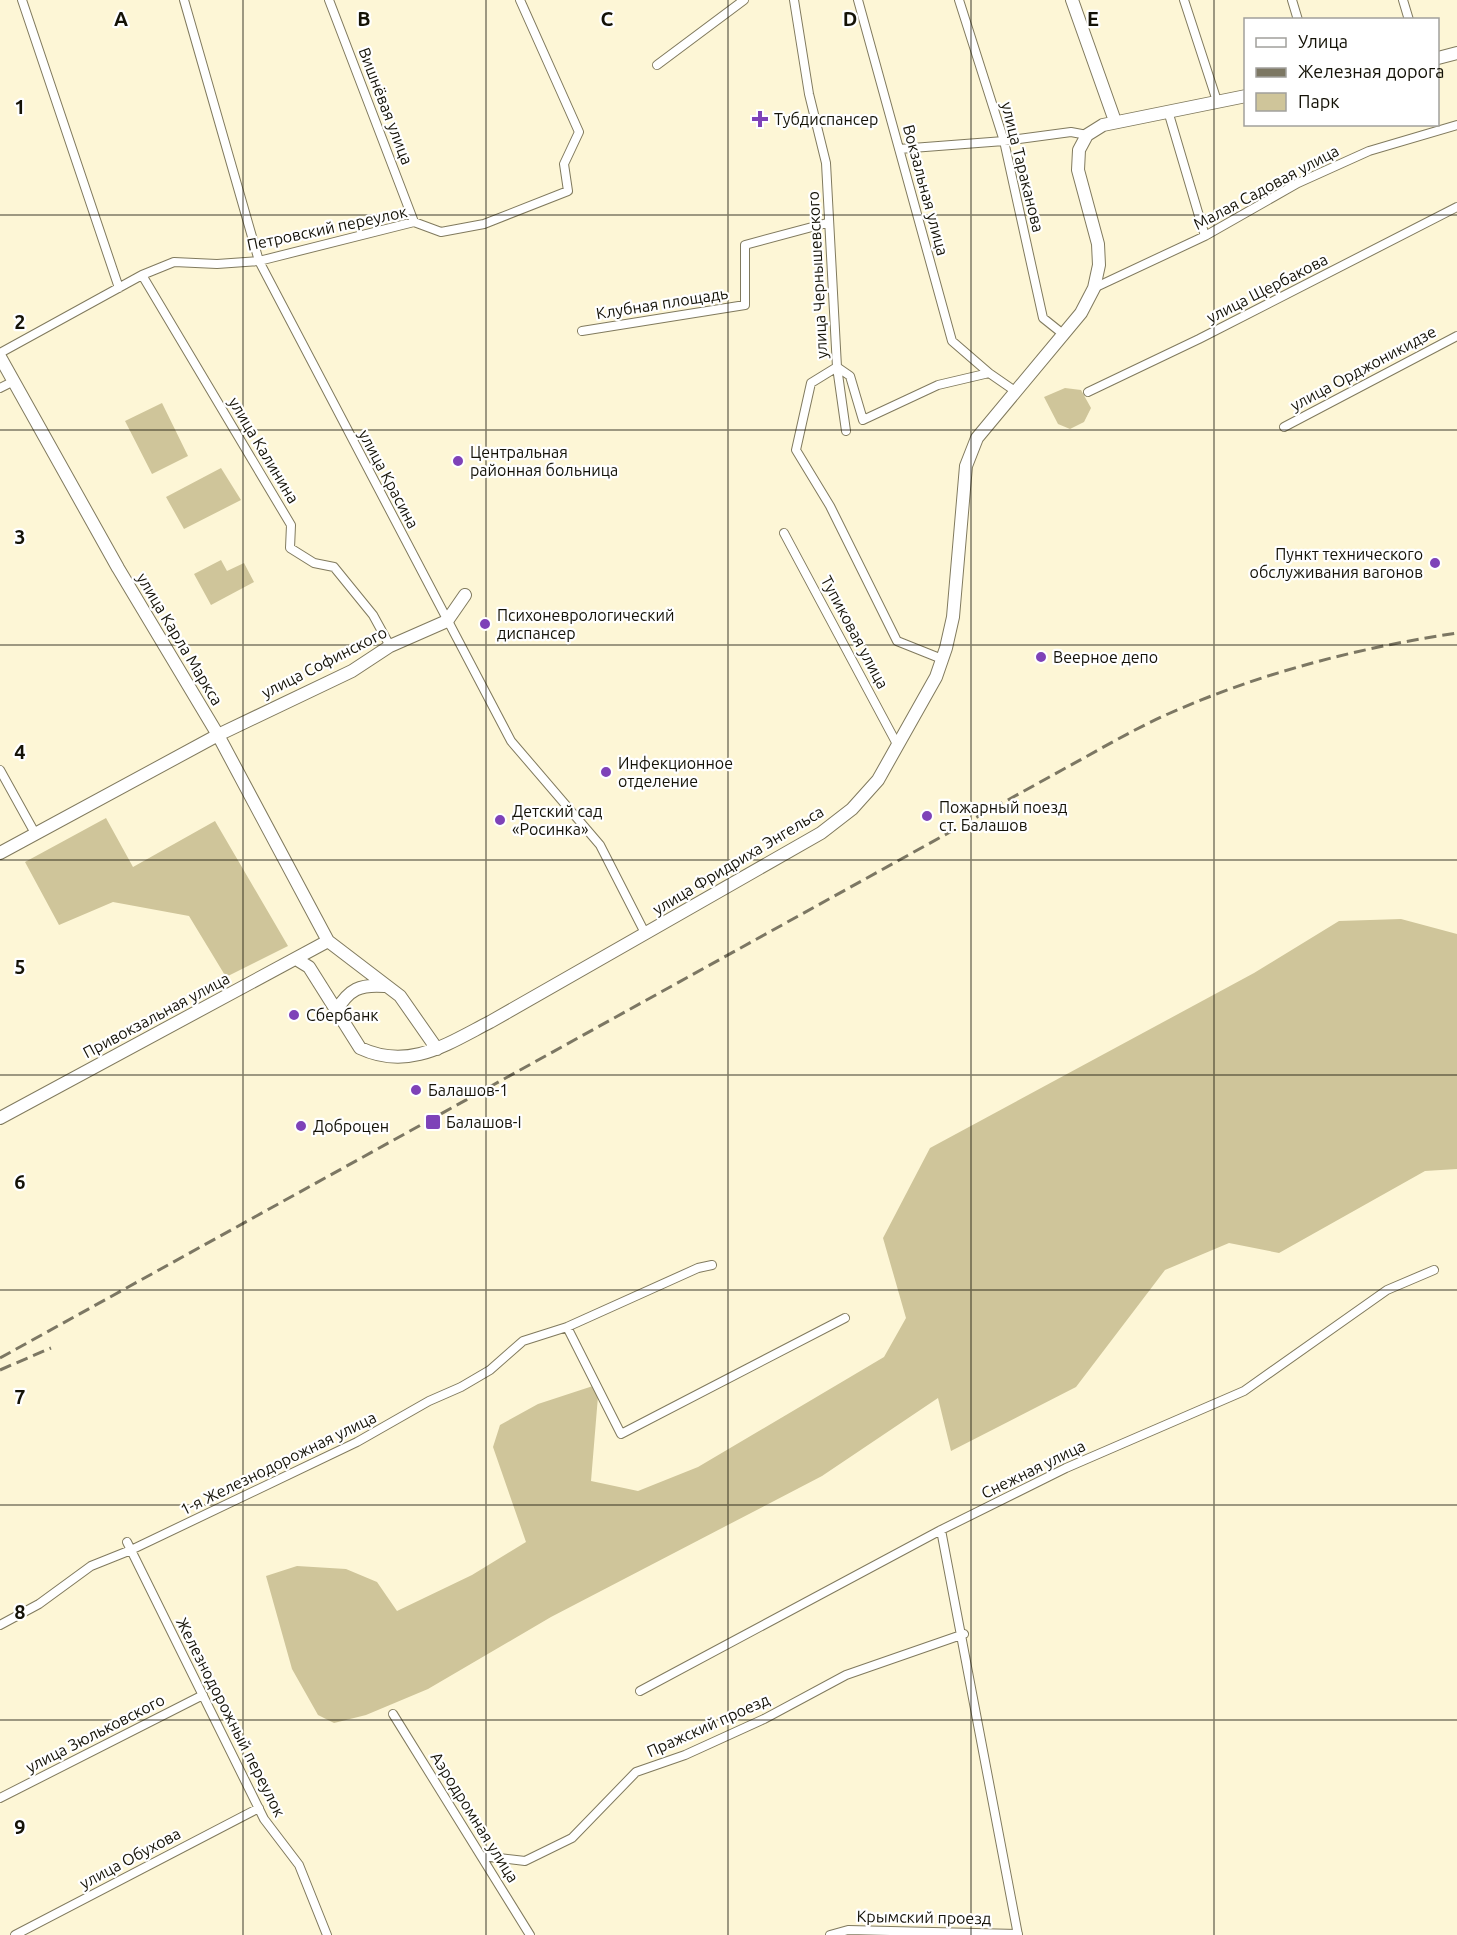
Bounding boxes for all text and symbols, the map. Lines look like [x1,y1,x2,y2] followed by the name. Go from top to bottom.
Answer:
[114,7,128,30] text: A
[357,7,371,30] text: B
[601,7,614,30] text: C
[843,7,857,30] text: D
[1087,7,1099,30] text: E
[1244,18,1439,126] legend
[1298,31,1348,51] text: Улица
[355,45,417,167] street label: Вишнёвая улица
[1298,61,1445,81] text: Железная дорога
[1298,91,1339,111] text: Парк
[14,95,26,118] text: 1
[998,100,1048,234] street label: улица Тараканова
[751,110,769,128] marker: Тубдиспансер
[774,110,878,128] place label: Тубдиспансер
[900,122,952,258] street label: Вокзальная улица
[1190,141,1342,233] street label: Малая Садовая улица
[804,191,830,359] street label: улица Чернышевского
[245,202,409,254] street label: Петровский переулок
[1204,250,1330,326] street label: улица Щербакова
[595,284,729,322] street label: Клубная площадь
[14,310,26,333] text: 2
[1287,322,1439,414] street label: улица Орджоникидзе
[225,394,303,506] street label: улица Калинина
[355,427,423,531] street label: улица Красина
[470,443,618,479] place label: Центральная районная больница
[451,454,465,468] marker: Центральная районная больница
[14,525,26,548] text: 3
[1250,545,1423,581] place label: Пункт технического обслуживания вагонов
[1428,556,1442,570] marker: Пункт технического обслуживания вагонов
[133,570,227,708] street label: улица Карла Маркса
[818,572,892,692] street label: Тупиковая улица
[497,606,674,642] place label: Психоневрологический диспансер
[478,617,492,631] marker: Психоневрологический диспансер
[258,623,390,701] street label: улица Софинского
[1053,648,1158,666] place label: Веерное депо
[1034,650,1048,664] marker: Веерное депо
[14,740,26,763] text: 4
[618,754,733,790] place label: Инфекционное отделение
[599,765,613,779] marker: Инфекционное отделение
[939,798,1067,834] place label: Пожарный поезд ст. Балашов
[512,802,602,838] place label: Детский сад «Росинка»
[649,802,827,918] street label: улица Фридриха Энгельса
[920,809,934,823] marker: Пожарный поезд ст. Балашов
[493,813,507,827] marker: Детский сад «Росинка»
[14,955,26,978] text: 5
[80,969,232,1061] street label: Привокзальная улица
[306,1006,379,1024] place label: Сбербанк
[287,1008,301,1022] marker: Сбербанк
[428,1081,508,1099] place label: Балашов-1
[409,1083,423,1097] marker: Балашов-1
[424,1113,442,1131] marker: Балашов-I
[446,1113,522,1131] place label: Балашов-I
[313,1117,389,1135] place label: Доброцен
[294,1119,308,1133] marker: Доброцен
[14,1170,26,1193] text: 6
[14,1385,26,1408] text: 7
[177,1408,379,1518] street label: 1-я Железнодорожная улица
[978,1436,1088,1502] street label: Снежная улица
[14,1600,26,1623] text: 8
[173,1614,289,1820] street label: Железнодорожный переулок
[23,1690,167,1776] street label: улица Зюльковского
[644,1690,772,1760] street label: Пражский проезд
[427,1748,523,1886] street label: Аэродромная улица
[14,1815,26,1838] text: 9
[77,1824,183,1892] street label: улица Обухова
[856,1907,992,1927] street label: Крымский проезд

